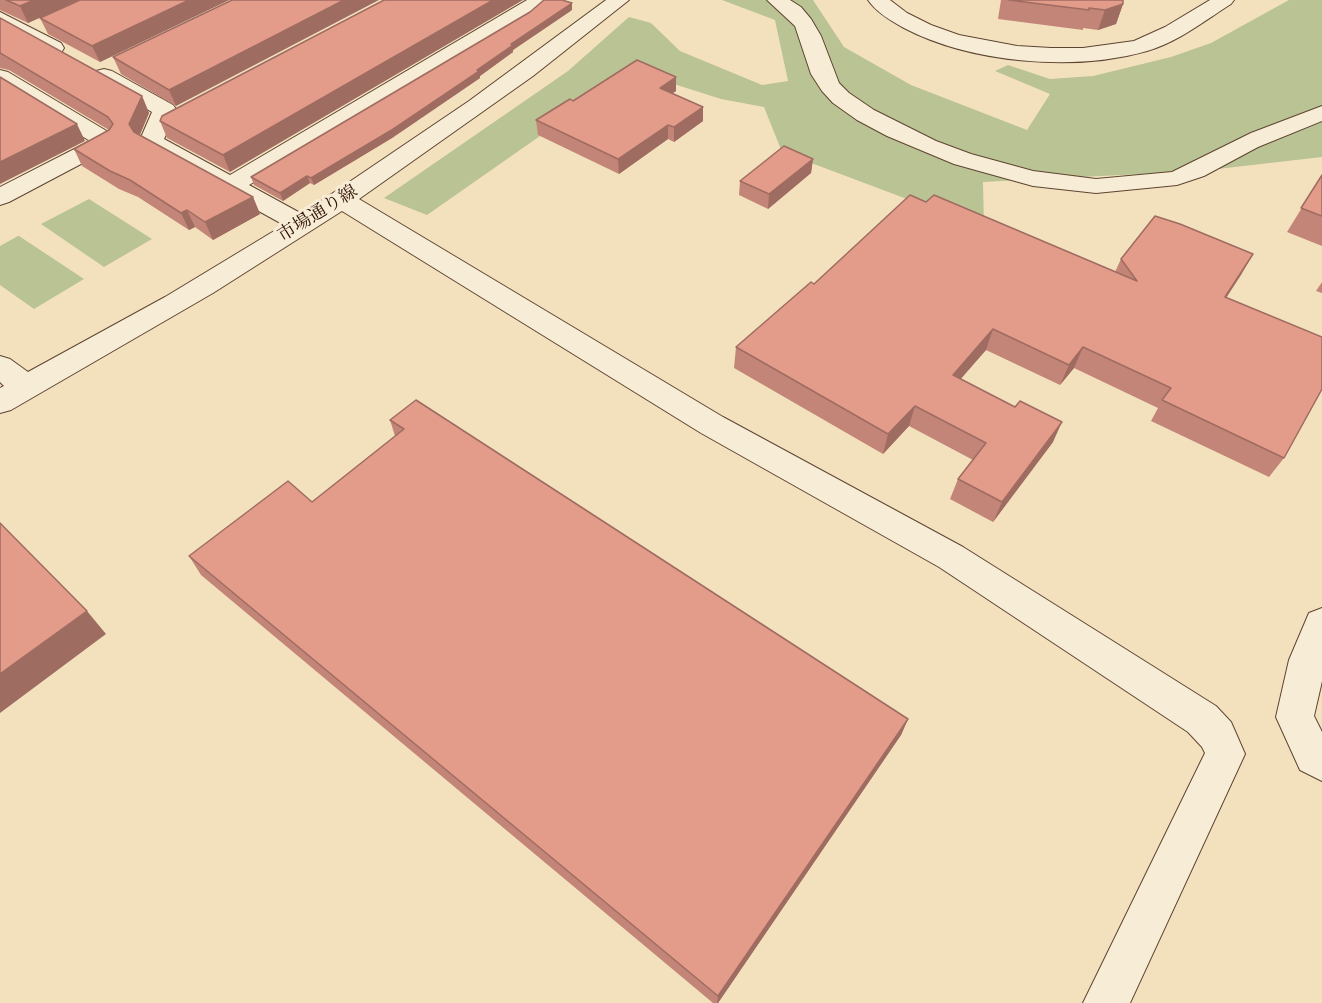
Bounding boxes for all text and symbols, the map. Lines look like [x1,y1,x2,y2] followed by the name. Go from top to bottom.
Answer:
[274,181,362,247] street label: 市場通り線

